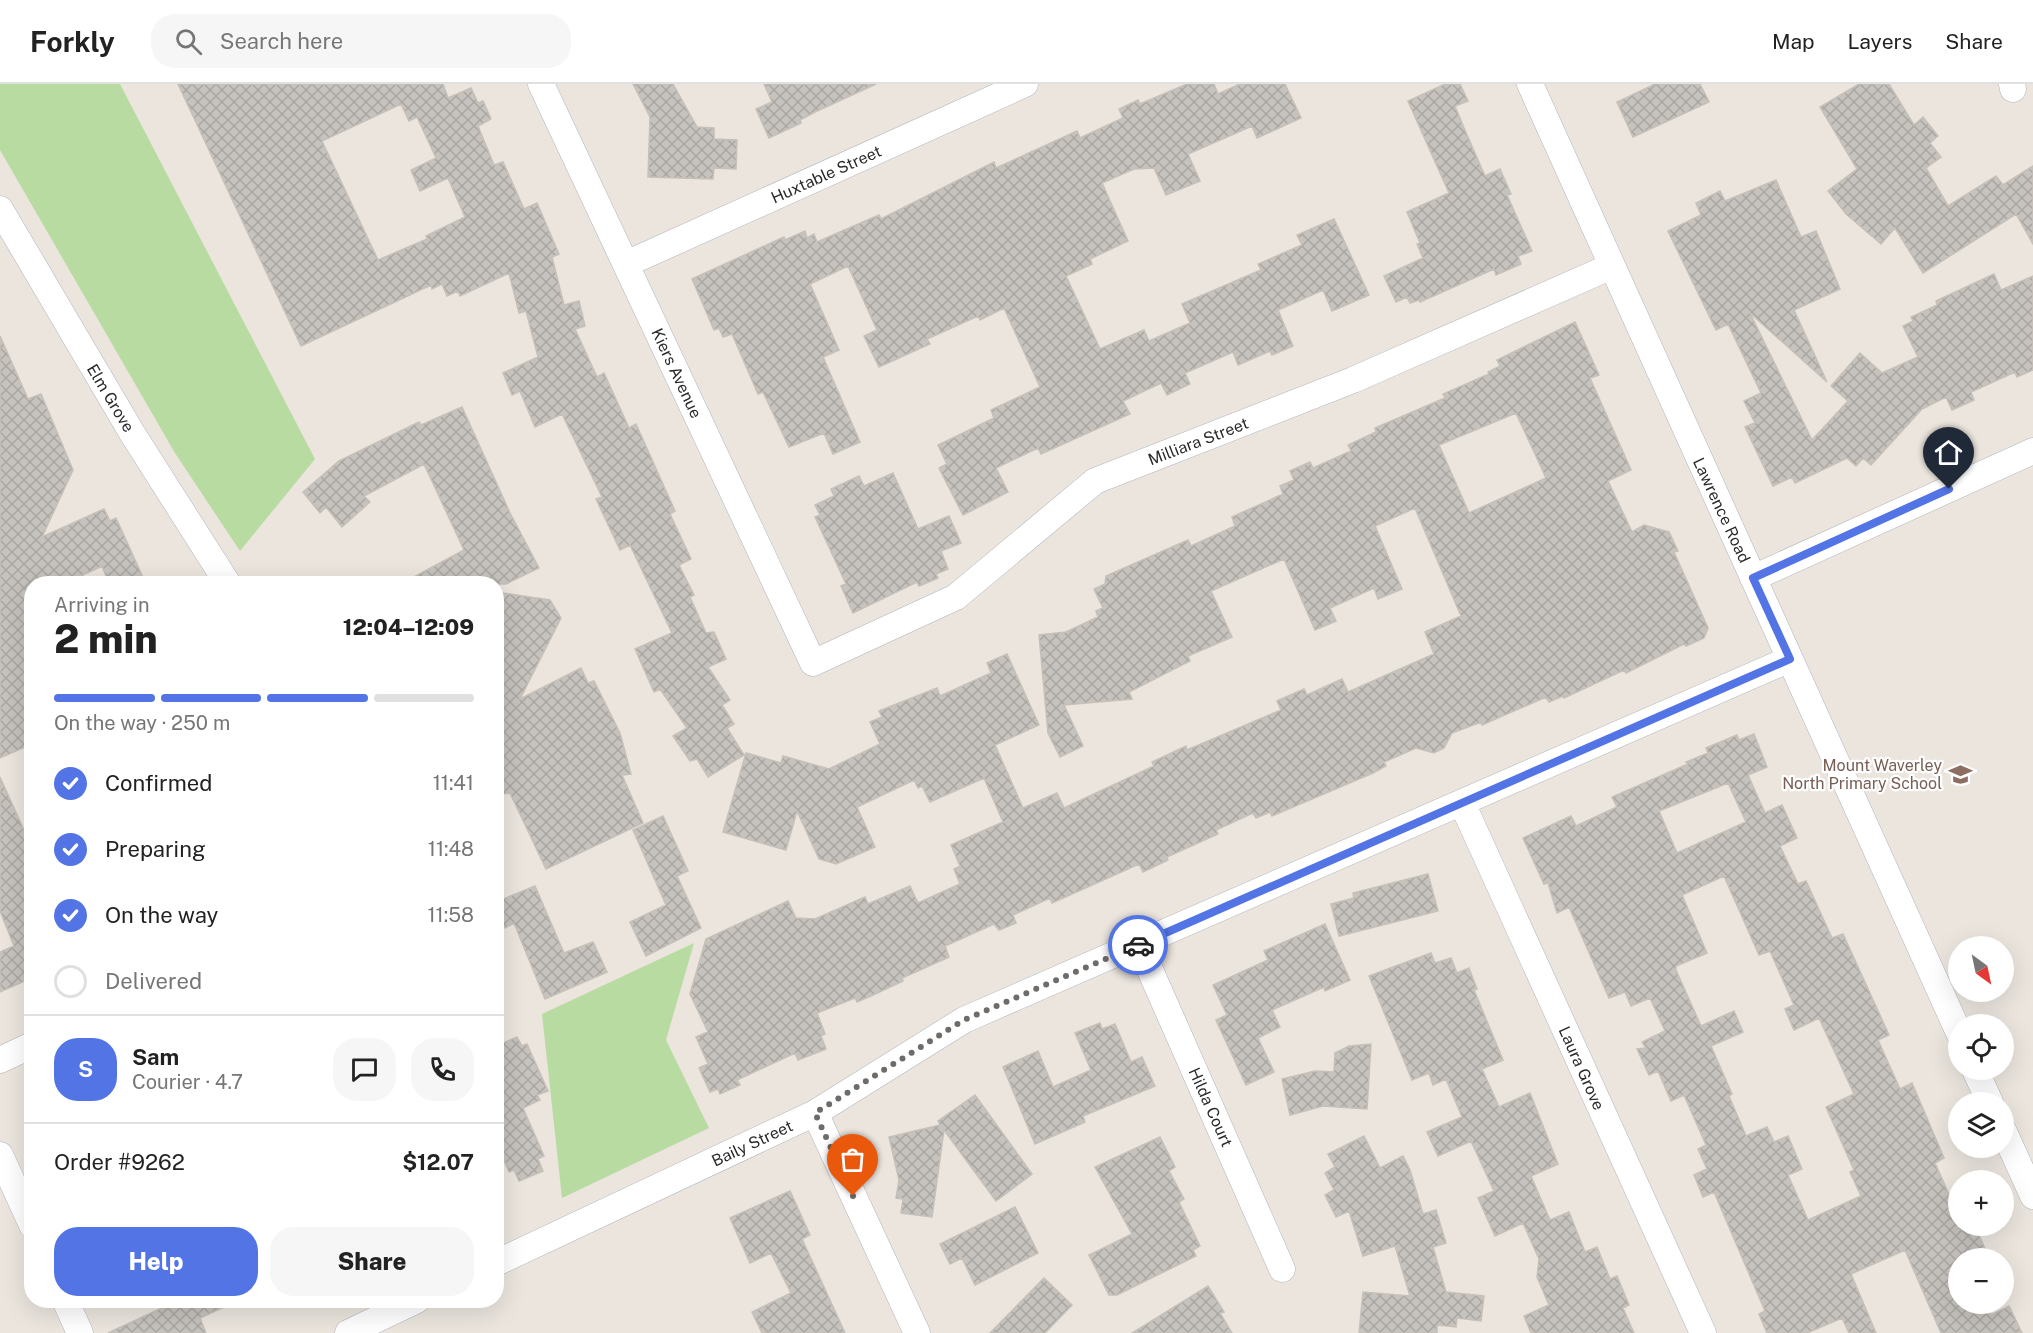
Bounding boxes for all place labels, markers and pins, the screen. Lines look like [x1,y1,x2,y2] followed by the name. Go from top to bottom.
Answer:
[1923,427,1974,489] pin
[1782,756,1942,793] place label: Mount Waverley North Primary School
[1947,761,1973,787] school or university icon: Mount Waverley North Primary School
[827,1134,878,1196] pin

